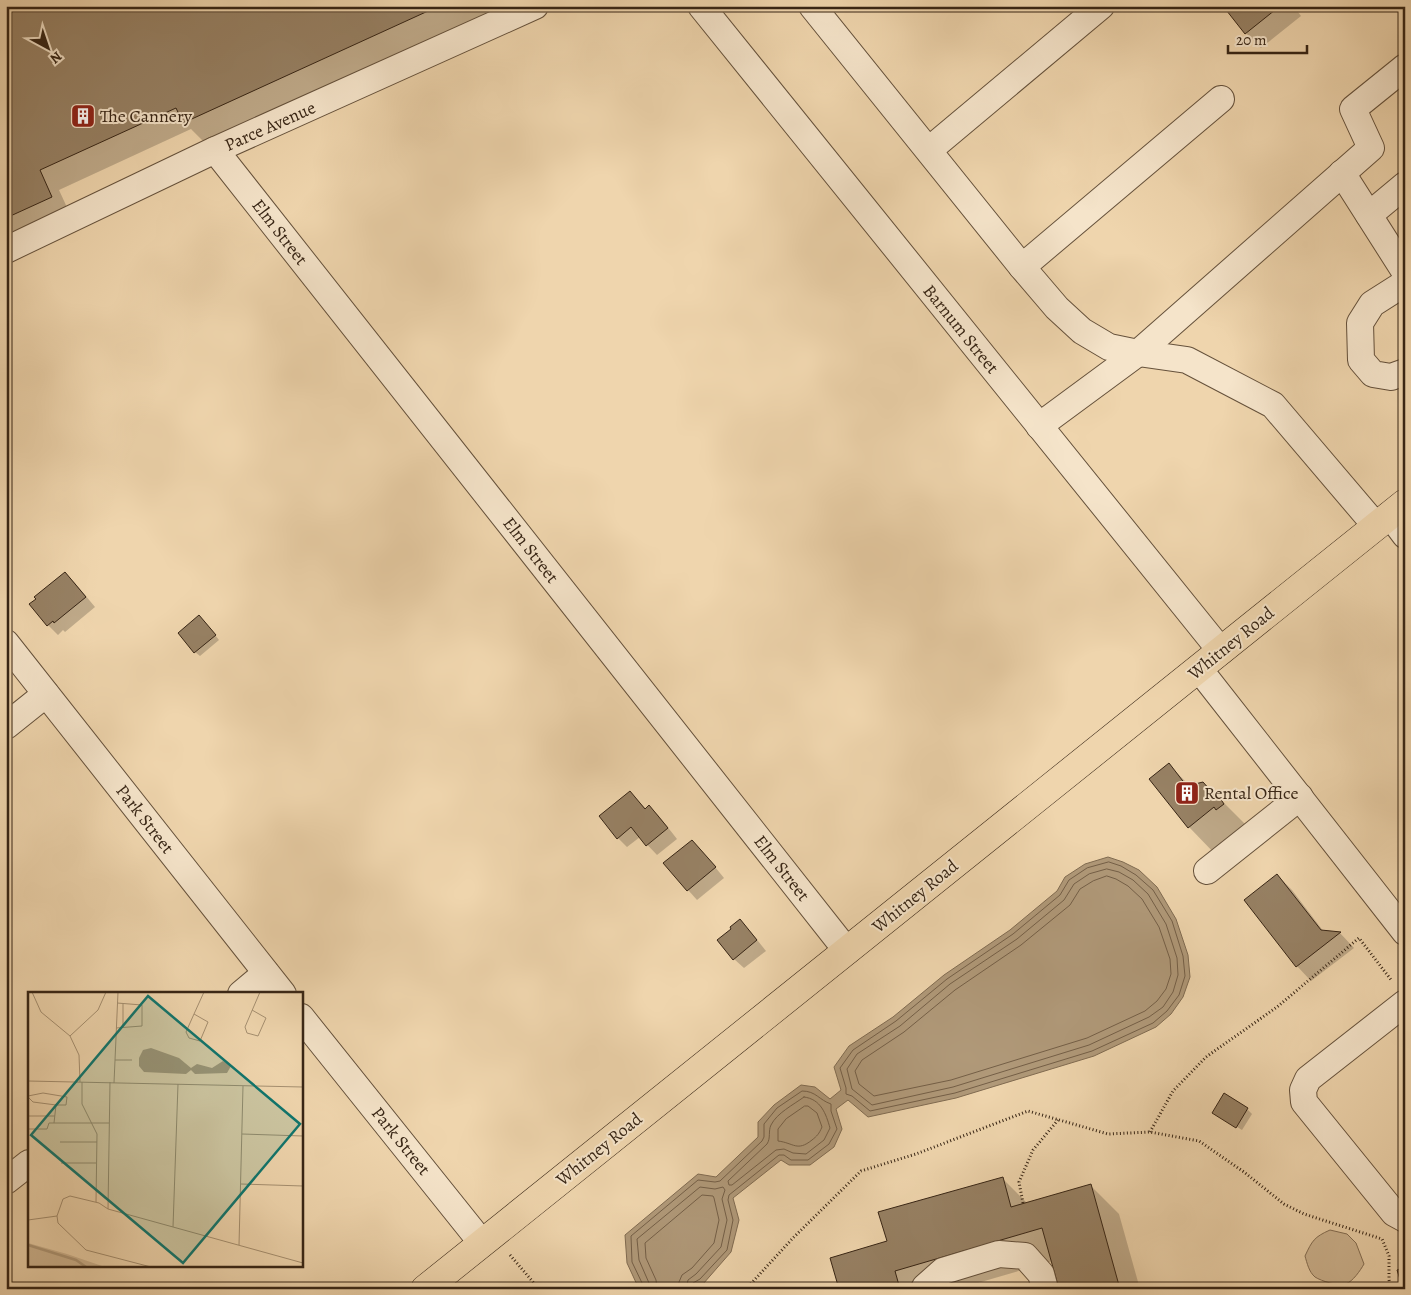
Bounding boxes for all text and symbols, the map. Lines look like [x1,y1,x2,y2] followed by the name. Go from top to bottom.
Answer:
[22,22,72,72] north arrow
[1228,22,1307,54] scale bar
[1236,30,1267,50] text: 20 m
[46,47,66,68] text: N
[221,95,319,157] street label: Parce Avenue
[70,103,96,129] building icon: The Cannery
[100,104,193,128] place label: The Cannery
[247,194,313,270] street label: Elm Street
[918,279,1004,379] street label: Barnum Street
[498,512,564,588] street label: Elm Street
[1182,601,1279,686] street label: Whitney Road
[110,779,180,859] street label: Park Street
[1174,780,1200,806] building icon: Rental Office
[1204,781,1299,805] place label: Rental Office
[749,830,815,906] street label: Elm Street
[866,854,963,939] street label: Whitney Road
[28,992,302,1268] inset map
[366,1102,436,1180] street label: Park Street
[550,1107,647,1192] street label: Whitney Road

